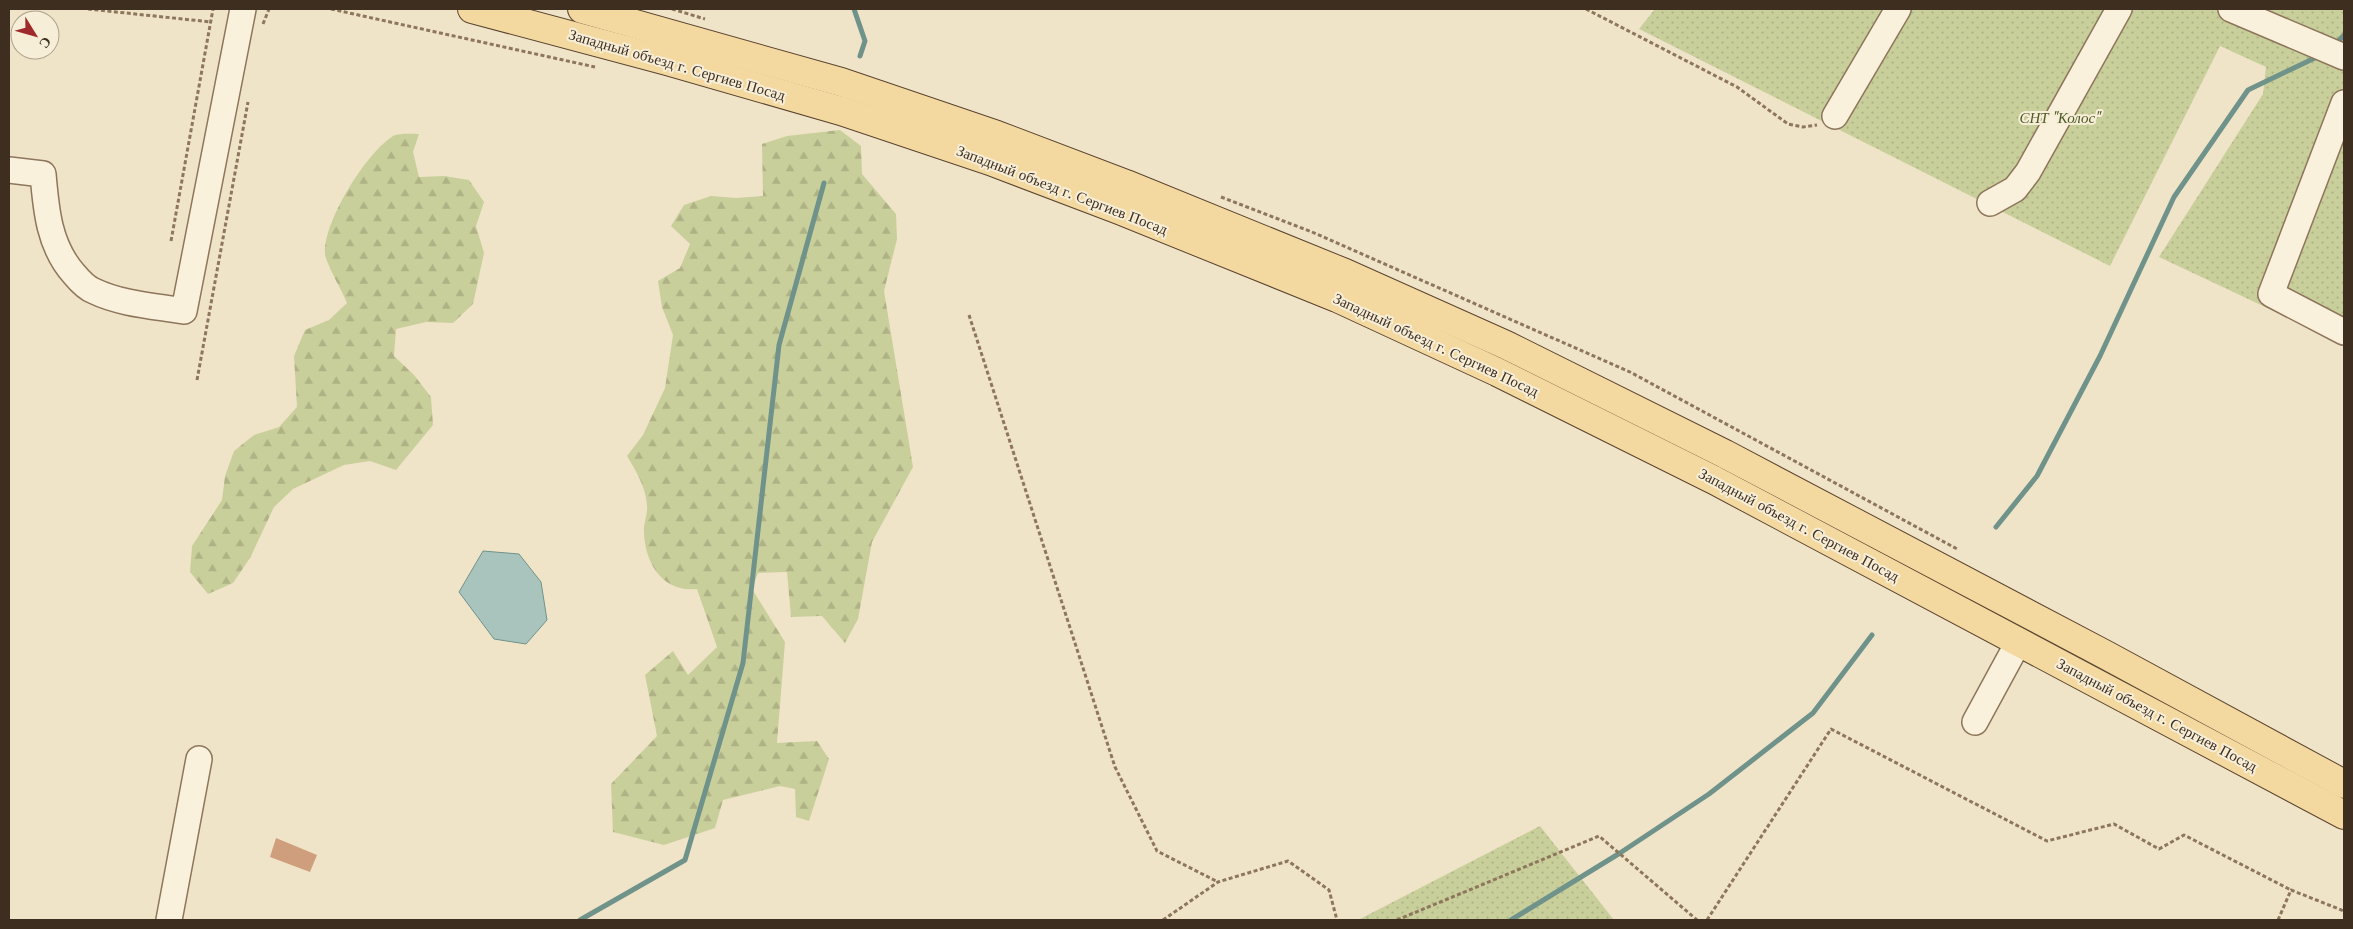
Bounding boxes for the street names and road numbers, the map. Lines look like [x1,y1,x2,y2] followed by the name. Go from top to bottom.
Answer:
[567,24,788,105] street label: Западный объезд г. Сергиев Посад
[954,140,1171,239] street label: Западный объезд г. Сергиев Посад
[1330,288,1542,401] street label: Западный объезд г. Сергиев Посад
[1696,463,1903,586] street label: Западный объезд г. Сергиев Посад
[2054,653,2261,776] street label: Западный объезд г. Сергиев Посад

